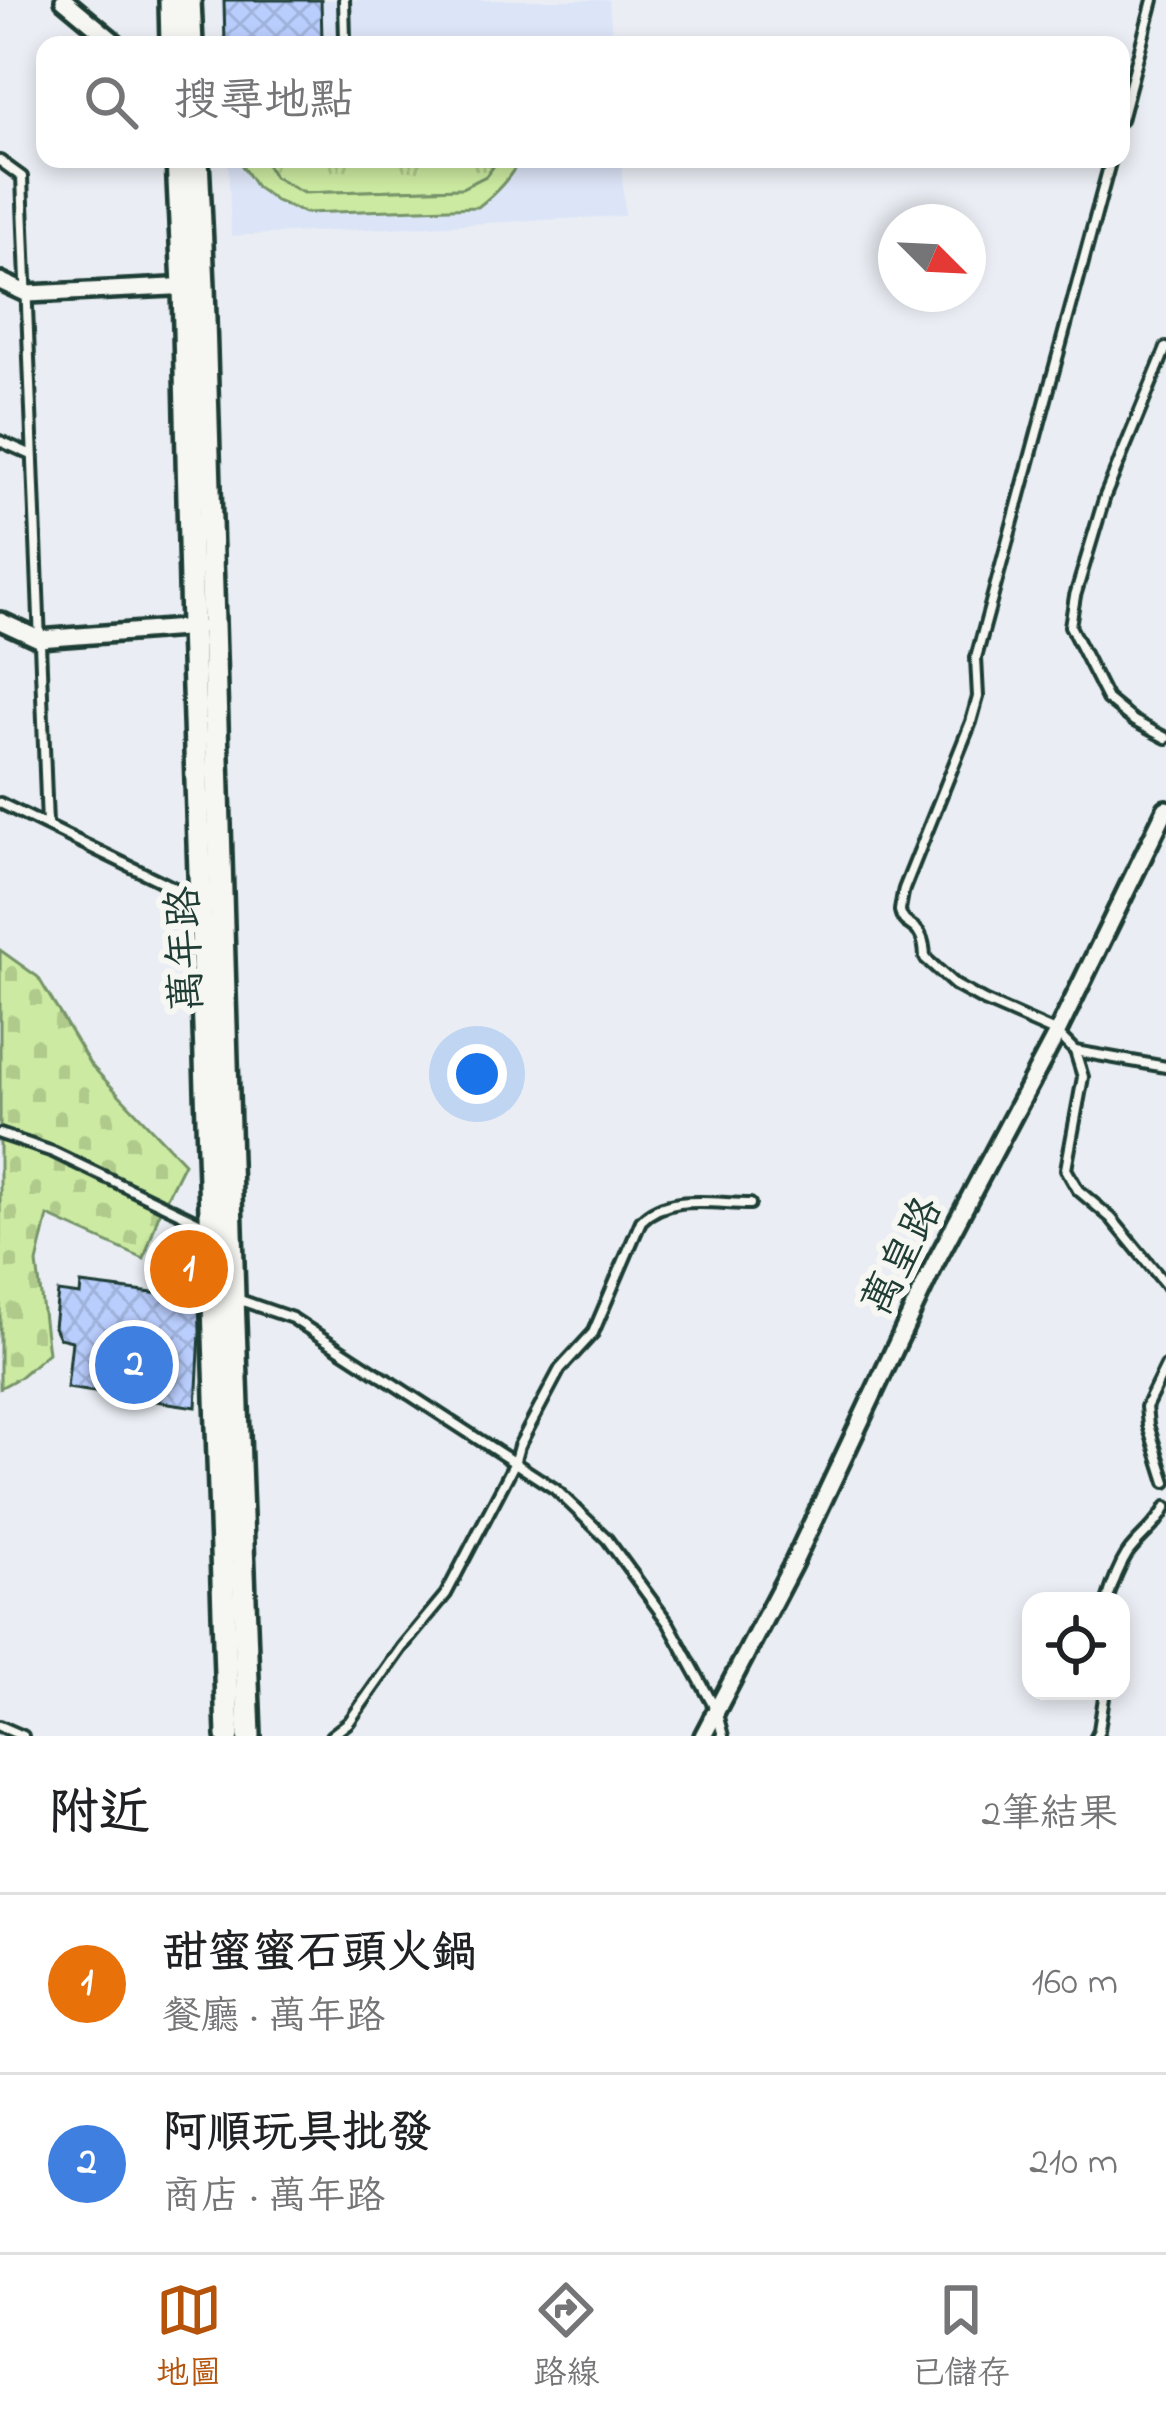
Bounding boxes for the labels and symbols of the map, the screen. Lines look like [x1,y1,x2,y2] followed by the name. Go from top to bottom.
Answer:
[878,204,986,312] north arrow
[155,885,220,1013] street label: 萬年路
[447,1044,507,1104] your location
[848,1187,960,1327] street label: 萬皇路
[150,1224,228,1314] pin: 1
[95,1320,173,1410] pin: 2

